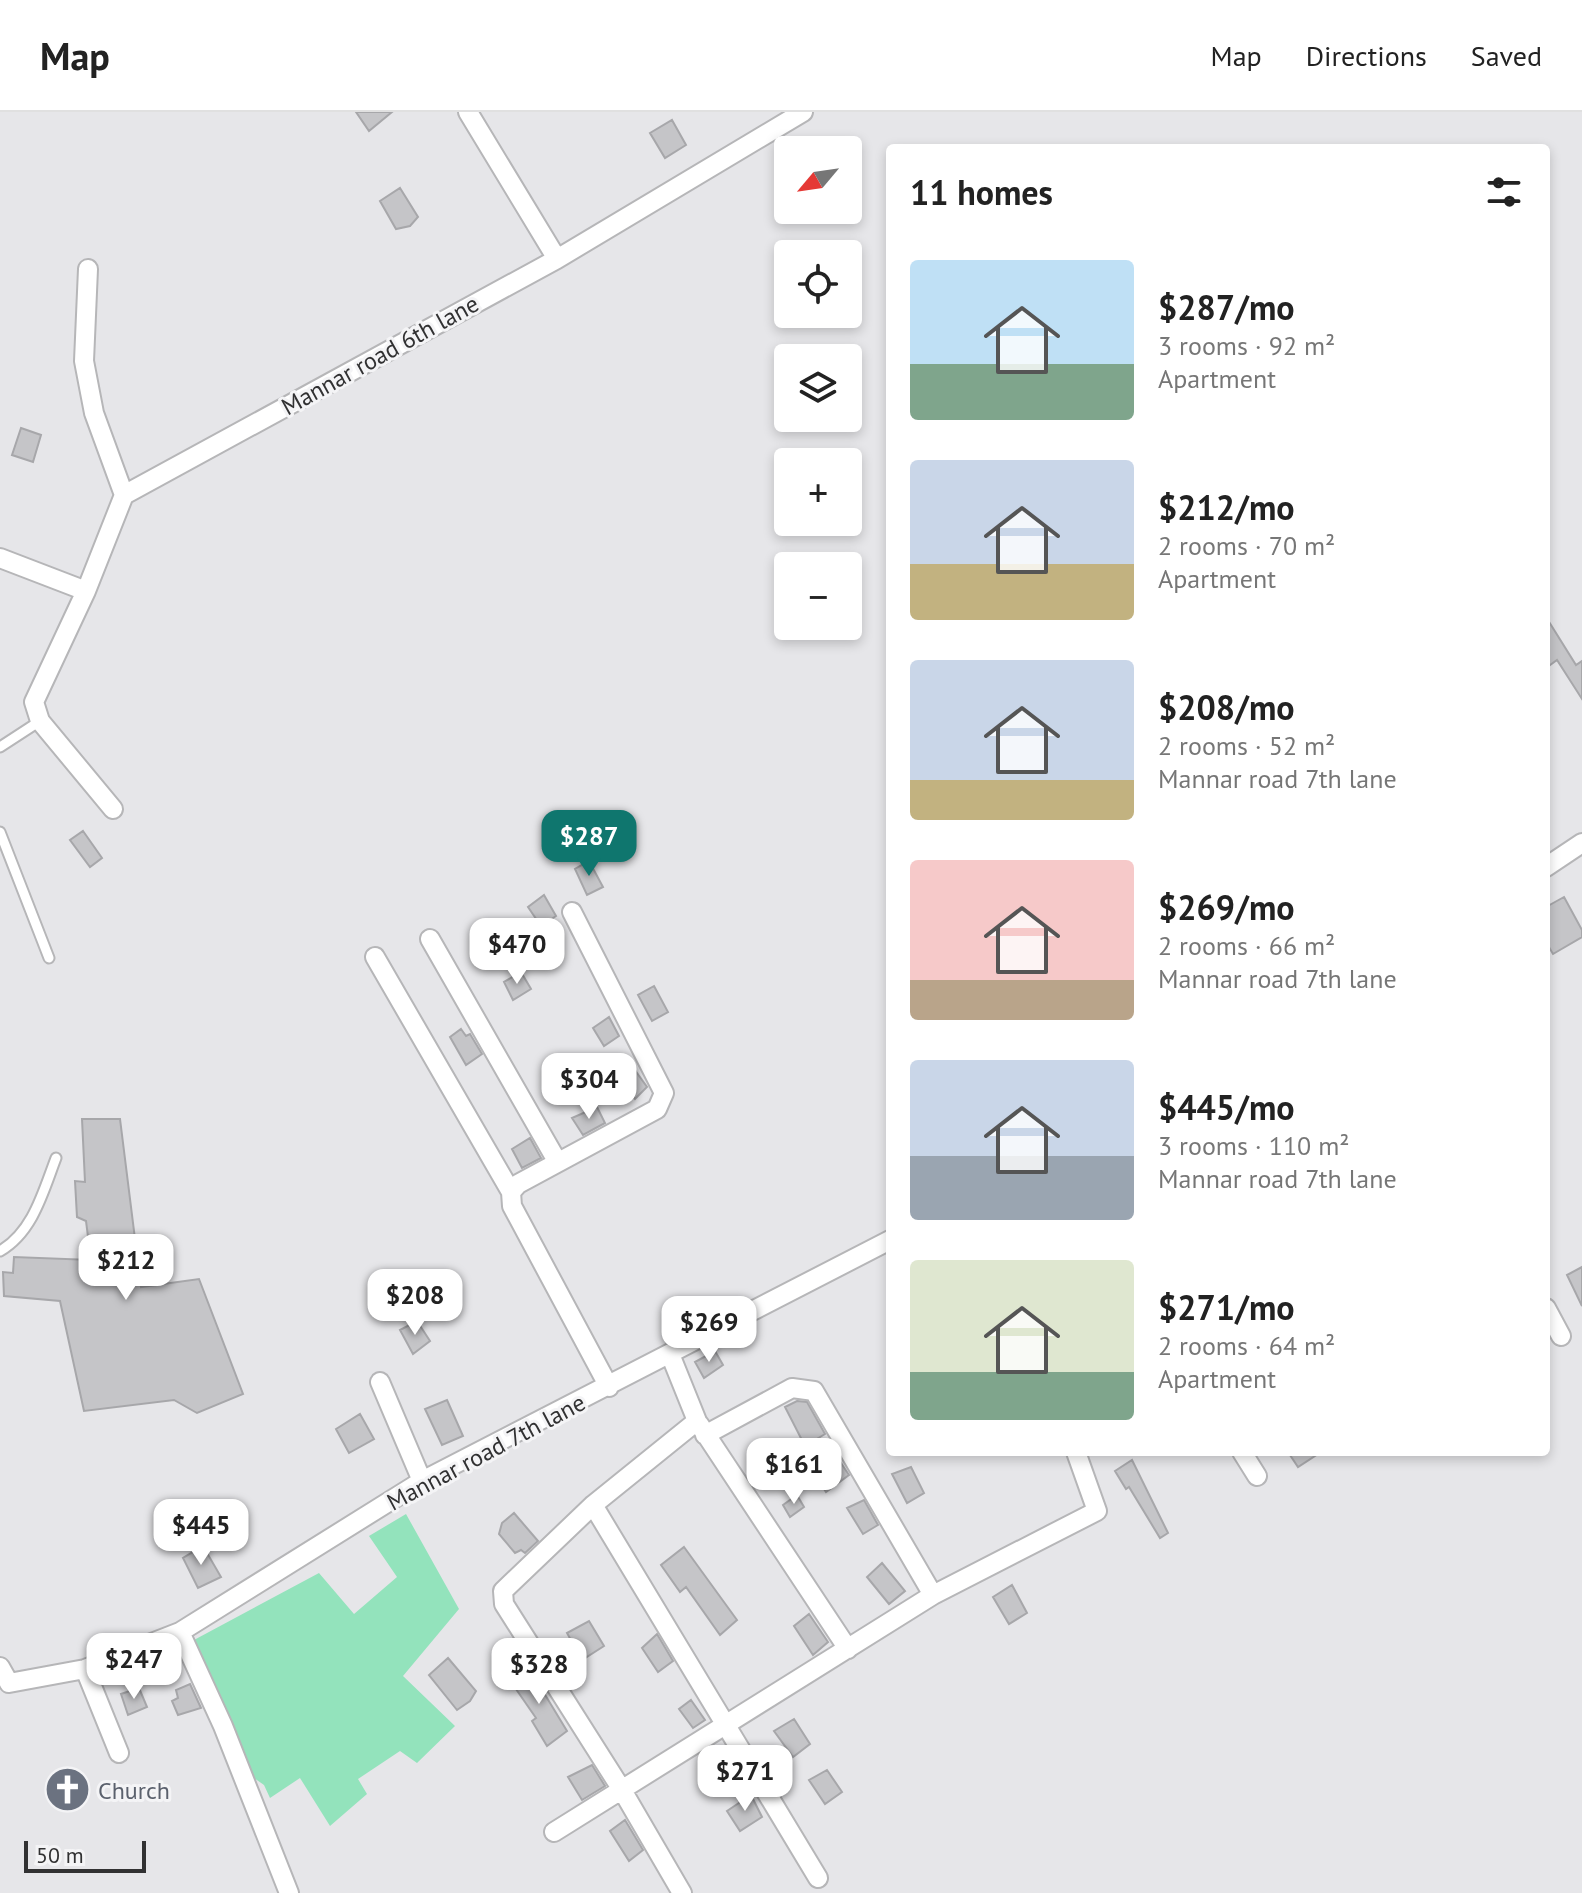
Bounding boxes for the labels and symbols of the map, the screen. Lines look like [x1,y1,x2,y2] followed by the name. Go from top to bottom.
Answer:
[774,136,862,224] north arrow
[276,288,484,422] street label: Mannar road 6th lane
[542,810,636,878] pin: $287
[470,918,564,986] pin: $470
[542,1053,636,1121] pin: $304
[79,1234,173,1302] pin: $212
[368,1269,462,1337] pin: $208
[662,1296,756,1364] pin: $269
[381,1387,591,1517] street label: Mannar road 7th lane
[747,1438,841,1506] pin: $161
[154,1499,248,1567] pin: $445
[87,1633,181,1701] pin: $247
[492,1638,586,1706] pin: $328
[698,1745,792,1813] pin: $271
[43,1766,91,1814] church icon: Church
[98,1775,170,1806] place label: Church
[24,1837,146,1873] scale bar

